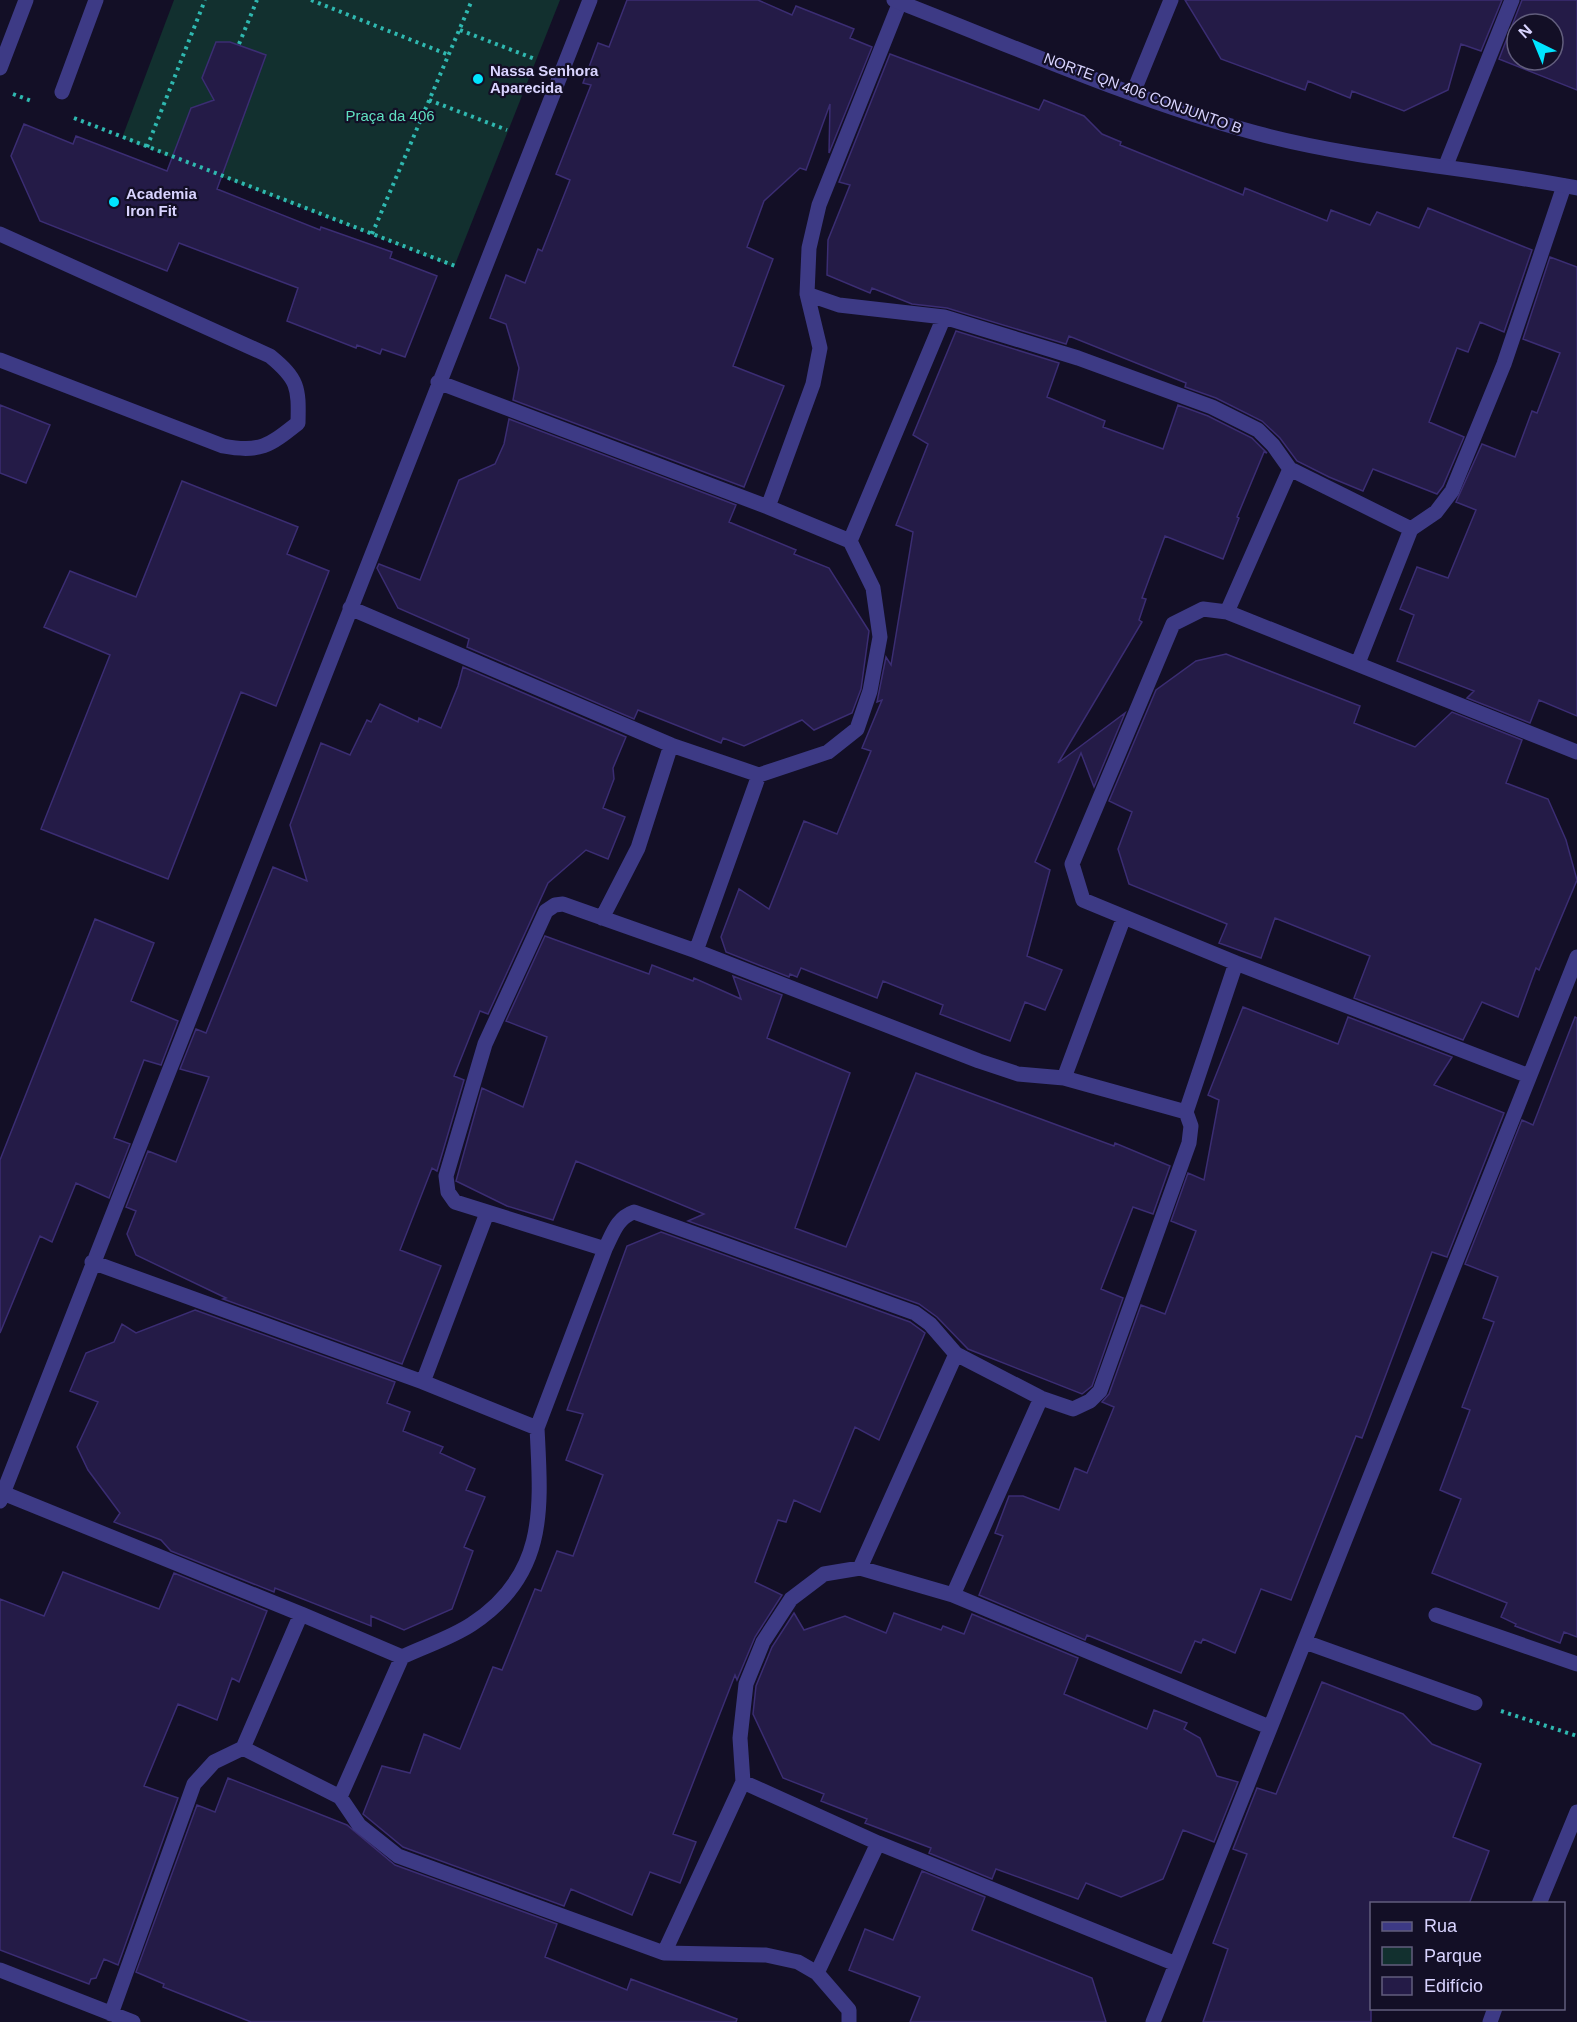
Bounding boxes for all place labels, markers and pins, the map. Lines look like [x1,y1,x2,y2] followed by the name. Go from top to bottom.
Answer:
[490,62,599,96] place label: Nassa Senhora Aparecida
[471,72,485,86] marker: Nassa Senhora Aparecida
[126,185,198,219] place label: Academia Iron Fit
[107,195,121,209] marker: Academia Iron Fit

